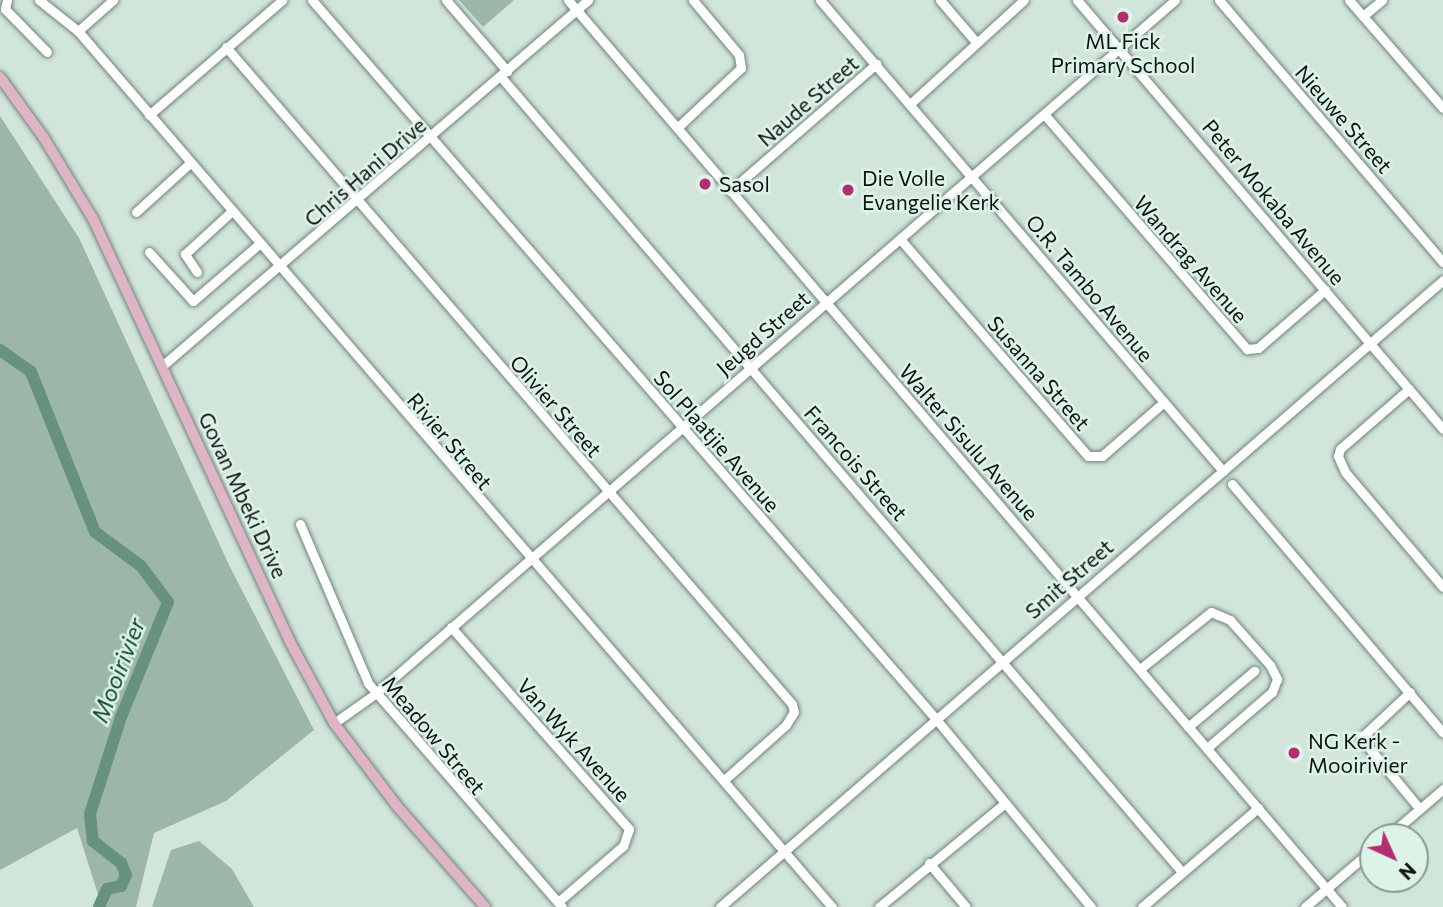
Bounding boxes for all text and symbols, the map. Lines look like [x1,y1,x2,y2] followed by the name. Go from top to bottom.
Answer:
[1115,9,1131,25] marker: ML Fick Primary School
[1051,28,1195,78] place label: ML Fick Primary School
[753,50,863,152] street label: Naude Street
[1290,60,1398,178] street label: Nieuwe Street
[299,112,431,232] street label: Chris Hani Drive
[1197,114,1351,290] street label: Peter Mokaba Avenue
[862,165,1000,215] place label: Die Volle Evangelie Kerk
[719,171,770,197] place label: Sasol
[697,176,713,192] marker: Sasol
[840,182,856,198] marker: Die Volle Evangelie Kerk
[1129,190,1253,328] street label: Wandrag Avenue
[1021,209,1159,367] street label: O.R. Tambo Avenue
[711,286,815,380] street label: Jeugd Street
[983,311,1095,435] street label: Susanna Street
[505,350,607,462] street label: Olivier Street
[894,359,1044,525] street label: Walter Sisulu Avenue
[649,365,785,517] street label: Sol Plaatjie Avenue
[402,388,498,494] street label: Rivier Street
[799,400,913,526] street label: Francois Street
[193,408,293,582] street label: Govan Mbeki Drive
[1020,534,1118,624] street label: Smit Street
[85,614,151,726] water label: Mooirivier
[377,671,491,799] street label: Meadow Street
[512,673,636,807] street label: Van Wyk Avenue
[1308,728,1408,778] place label: NG Kerk - Mooirivier
[1286,745,1302,761] marker: NG Kerk - Mooirivier
[1359,823,1429,893] north arrow
[1395,859,1421,885] text: N

